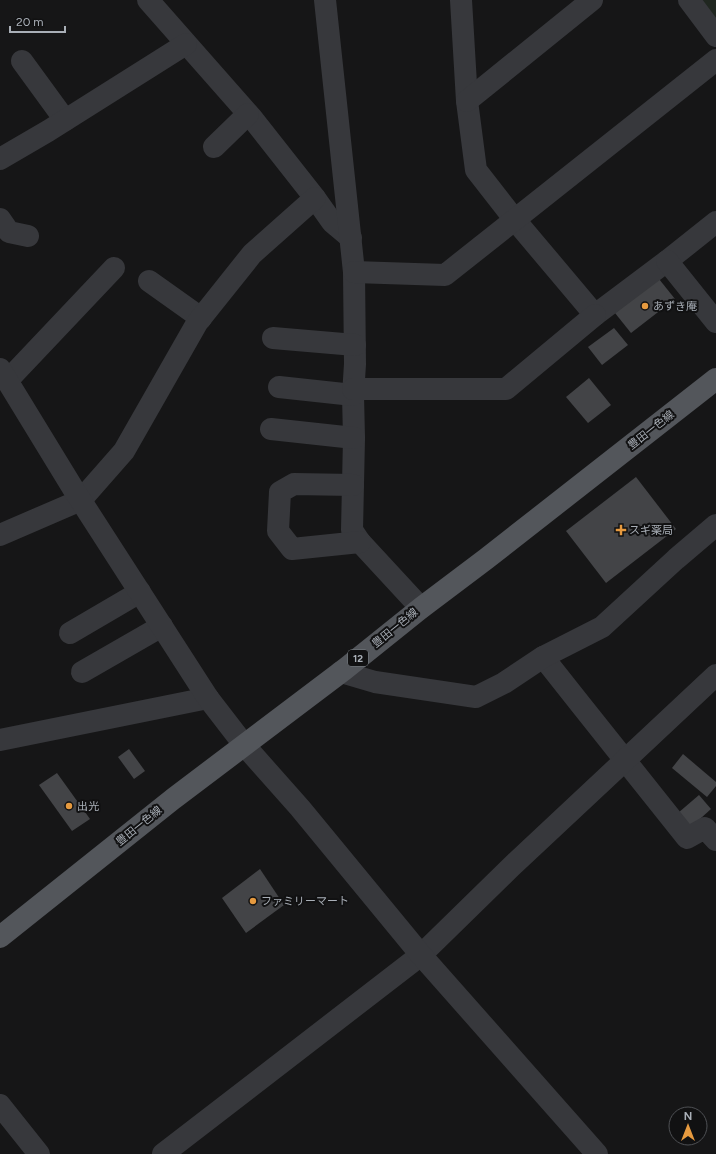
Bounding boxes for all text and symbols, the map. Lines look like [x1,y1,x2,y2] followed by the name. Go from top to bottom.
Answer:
[10,8,65,34] scale bar
[16,15,44,29] text: 20 m
[653,300,697,313] place label: あずき庵
[640,301,650,311] marker: あずき庵
[625,408,677,452] street label: 豊田一色線
[629,524,673,537] place label: スギ薬局
[616,525,626,535] marker: スギ薬局
[370,606,420,650] street label: 豊田一色線
[348,650,368,666] road number: 12
[77,800,99,813] place label: 出光
[64,801,74,811] marker: 出光
[114,804,164,848] street label: 豊田一色線
[261,895,349,908] place label: ファミリーマート
[248,896,258,906] marker: ファミリーマート
[668,1106,708,1146] north arrow
[684,1110,692,1123] text: N

